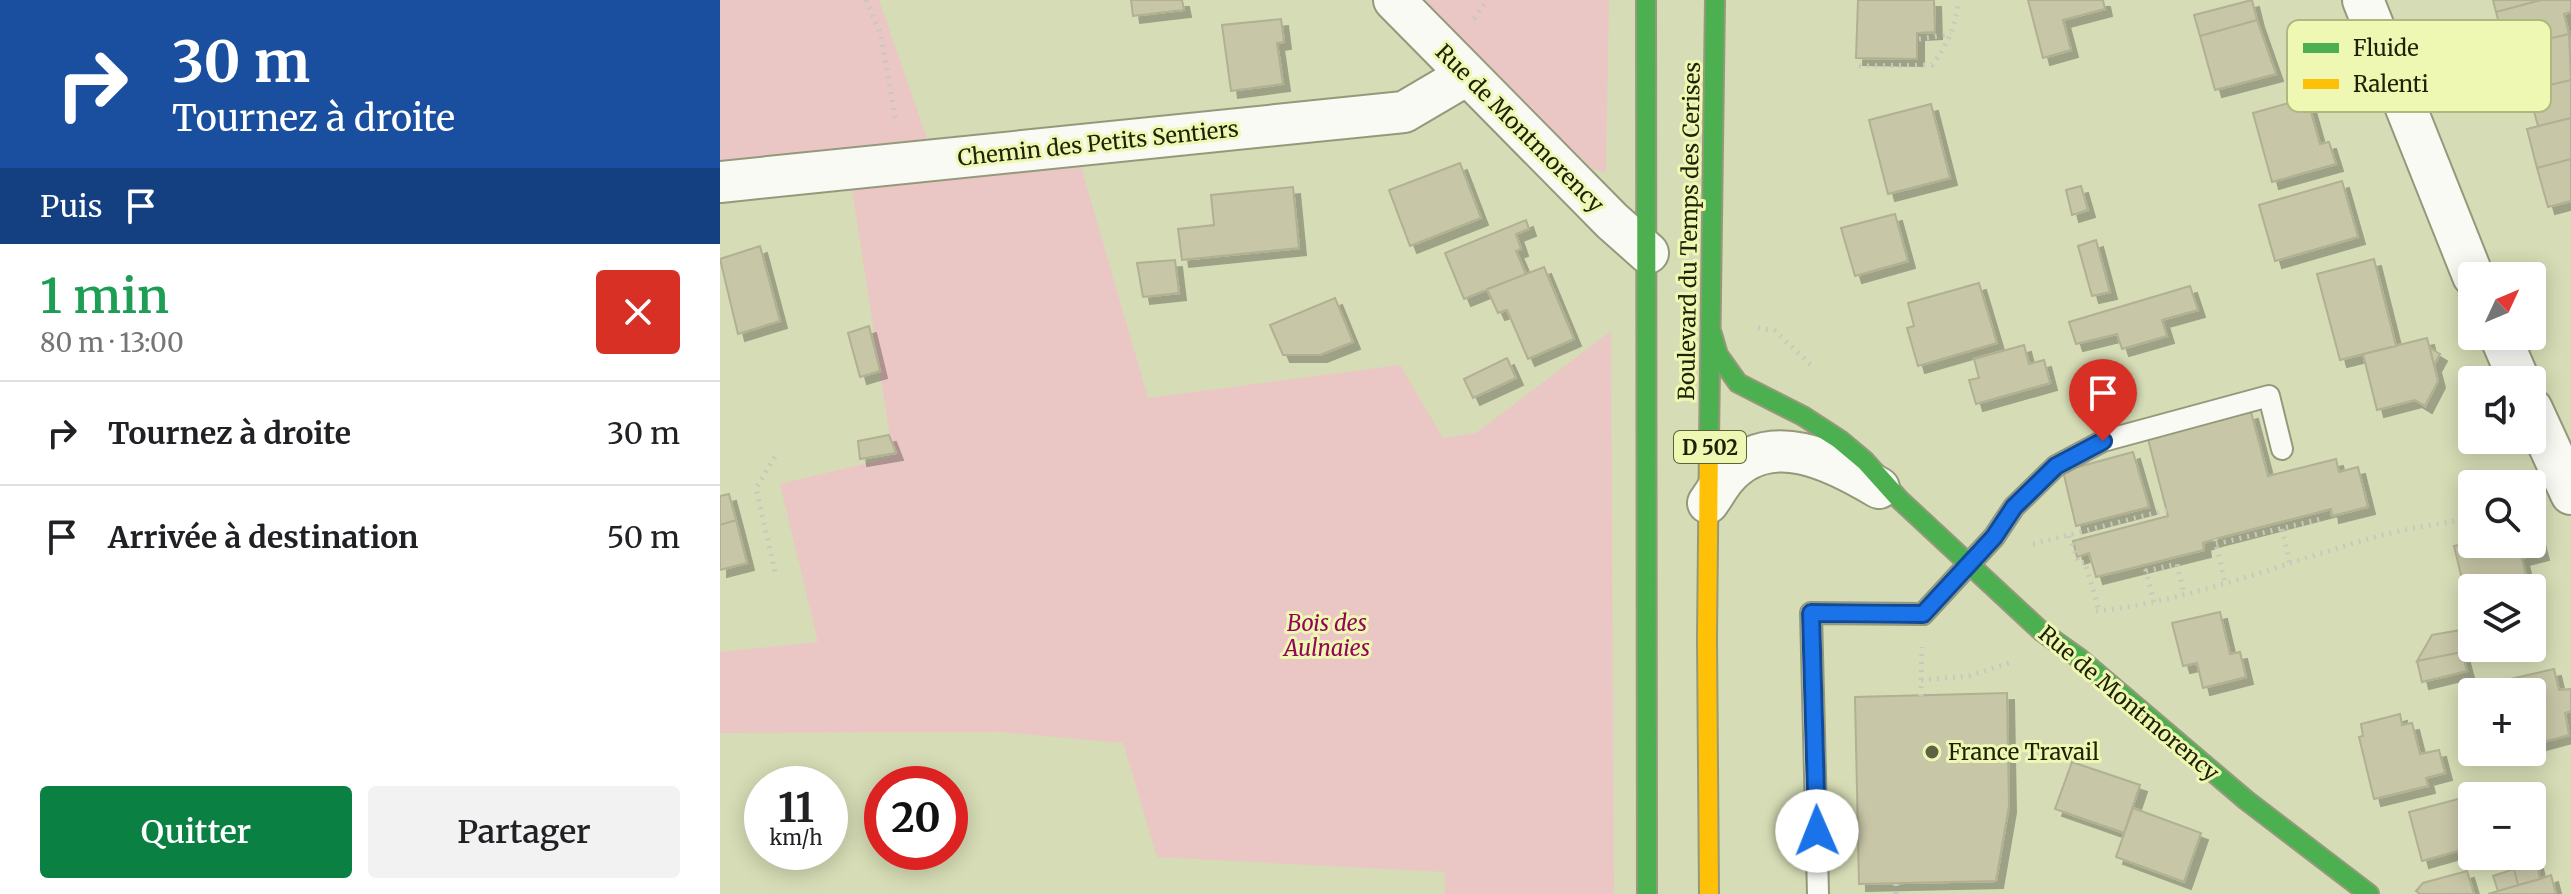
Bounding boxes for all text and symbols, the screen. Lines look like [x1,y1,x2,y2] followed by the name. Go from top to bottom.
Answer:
[2287,20,2551,112] legend
[172,27,310,97] text: 30 m
[40,32,144,136] icon: right
[2353,34,2419,62] text: Fluide
[1430,38,1610,218] street label: Rue de Montmorency
[1672,62,1706,400] street label: Boulevard du Temps des Cerises
[2353,70,2429,98] text: Ralenti
[172,96,455,141] text: Tournez à droite
[956,114,1240,172] street label: Chemin des Petits Sentiers
[119,184,163,228] icon: arrive
[40,187,103,225] text: Puis
[2458,262,2546,350] north arrow
[2458,262,2546,870] map controls
[40,266,169,326] text: 1 min
[596,270,680,354] button: close
[40,326,184,359] text: 80 m · 13:00
[2069,359,2137,441] pin
[2458,366,2546,454] button: sound
[2081,371,2125,415] icon: arrive
[40,411,84,455] icon: right
[108,414,351,452] text: Tournez à droite
[607,414,680,452] text: 30 m
[1674,431,1746,463] road number: D 502
[2458,470,2546,558] button: search
[40,515,84,559] icon: arrive
[108,518,418,556] text: Arrivée à destination
[607,518,680,556] text: 50 m
[2458,574,2546,662] button: layers
[1282,609,1370,662] park label: Bois des Aulnaies
[2033,619,2225,787] street label: Rue de Montmorency
[2458,678,2546,766] button: +
[1948,738,2099,766] place label: France Travail
[1923,743,1941,761] marker: France Travail
[864,766,968,870] speed limit sign: 20
[2458,782,2546,870] button: −
[778,783,814,833] text: 11
[40,786,352,878] button: Quitter
[368,786,680,878] button: Partager
[1775,789,1859,873] position arrow
[770,825,822,850] text: km/h

